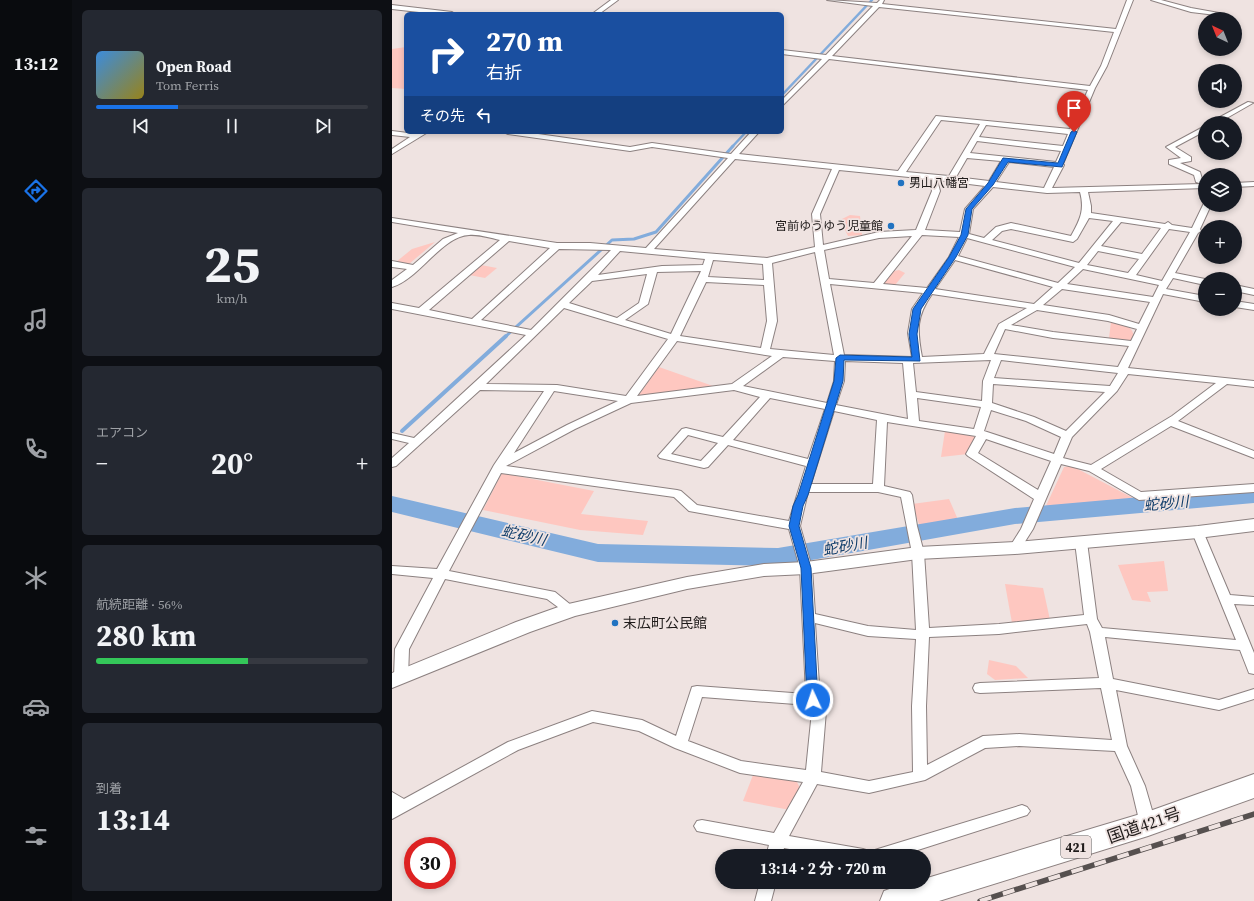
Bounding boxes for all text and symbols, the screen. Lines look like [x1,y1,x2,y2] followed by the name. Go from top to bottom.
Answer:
[1198,12,1242,56] north arrow
[1198,12,1242,316] map controls
[486,22,563,60] text: 270 m
[420,28,472,80] icon: right
[14,51,58,76] text: 13:12
[156,56,231,77] text: Open Road
[486,60,522,85] text: 右折
[1198,64,1242,108] button: sound
[156,77,219,94] text: Tom Ferris
[1057,91,1091,132] pin
[1063,97,1085,119] icon: arrive
[473,104,495,126] icon: left
[420,105,465,126] text: その先
[130,115,152,137] icon: previous
[221,115,243,137] icon: pause
[312,115,334,137] icon: next
[1198,116,1242,160] button: search
[1198,168,1242,212] button: layers
[909,175,969,191] place label: 男山八幡宮
[22,177,50,205] icon: directions
[896,178,906,188] marker: 男山八幡宮
[775,218,883,234] place label: 宮前ゆうゆう児童館
[1198,220,1242,264] button: +
[886,221,896,231] marker: 宮前ゆうゆう児童館
[204,228,260,299] text: 25
[1198,272,1242,316] button: −
[217,290,247,307] text: km/h
[22,306,50,334] icon: music
[96,424,148,441] text: エアコン
[22,435,50,463] icon: phone
[211,443,253,484] text: 20°
[96,448,108,478] text: −
[356,448,368,478] text: +
[1143,490,1191,515] water label: 蛇砂川
[500,520,550,551] water label: 蛇砂川
[821,531,871,560] water label: 蛇砂川
[22,564,50,592] icon: climate
[96,596,182,613] text: 航続距離 · 56%
[623,613,707,633] place label: 末広町公民館
[96,615,196,656] text: 280 km
[610,618,620,628] marker: 末広町公民館
[792,679,834,721] position arrow
[22,693,50,721] icon: car
[96,780,122,797] text: 到着
[96,799,170,840] text: 13:14
[1104,801,1184,849] street label: 国道421号
[22,822,50,850] icon: filters
[1061,836,1091,858] road number: 421
[404,837,456,889] speed limit sign: 30
[760,858,886,879] text: 13:14 · 2 分 · 720 m

